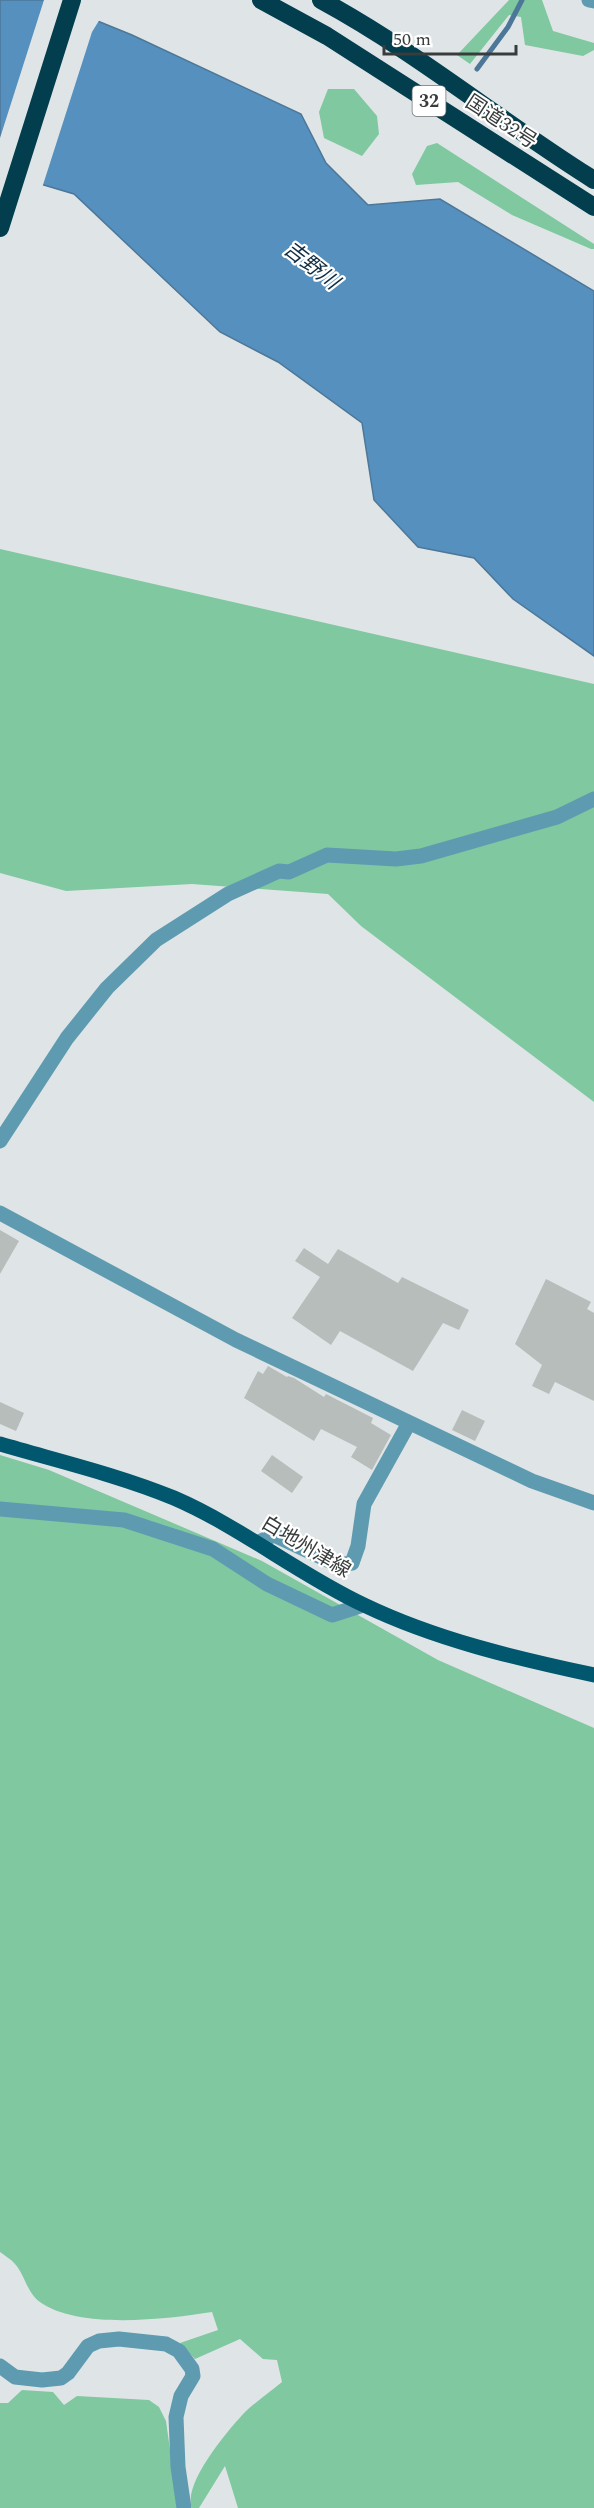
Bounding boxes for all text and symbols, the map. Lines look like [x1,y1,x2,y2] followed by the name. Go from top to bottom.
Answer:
[384,18,516,56] scale bar
[393,26,431,53] text: 50 m
[412,86,446,116] road number: 32
[459,88,543,156] street label: 国道32号
[276,234,347,299] water label: 吉野川
[255,1508,357,1586] street label: 白地州津線

